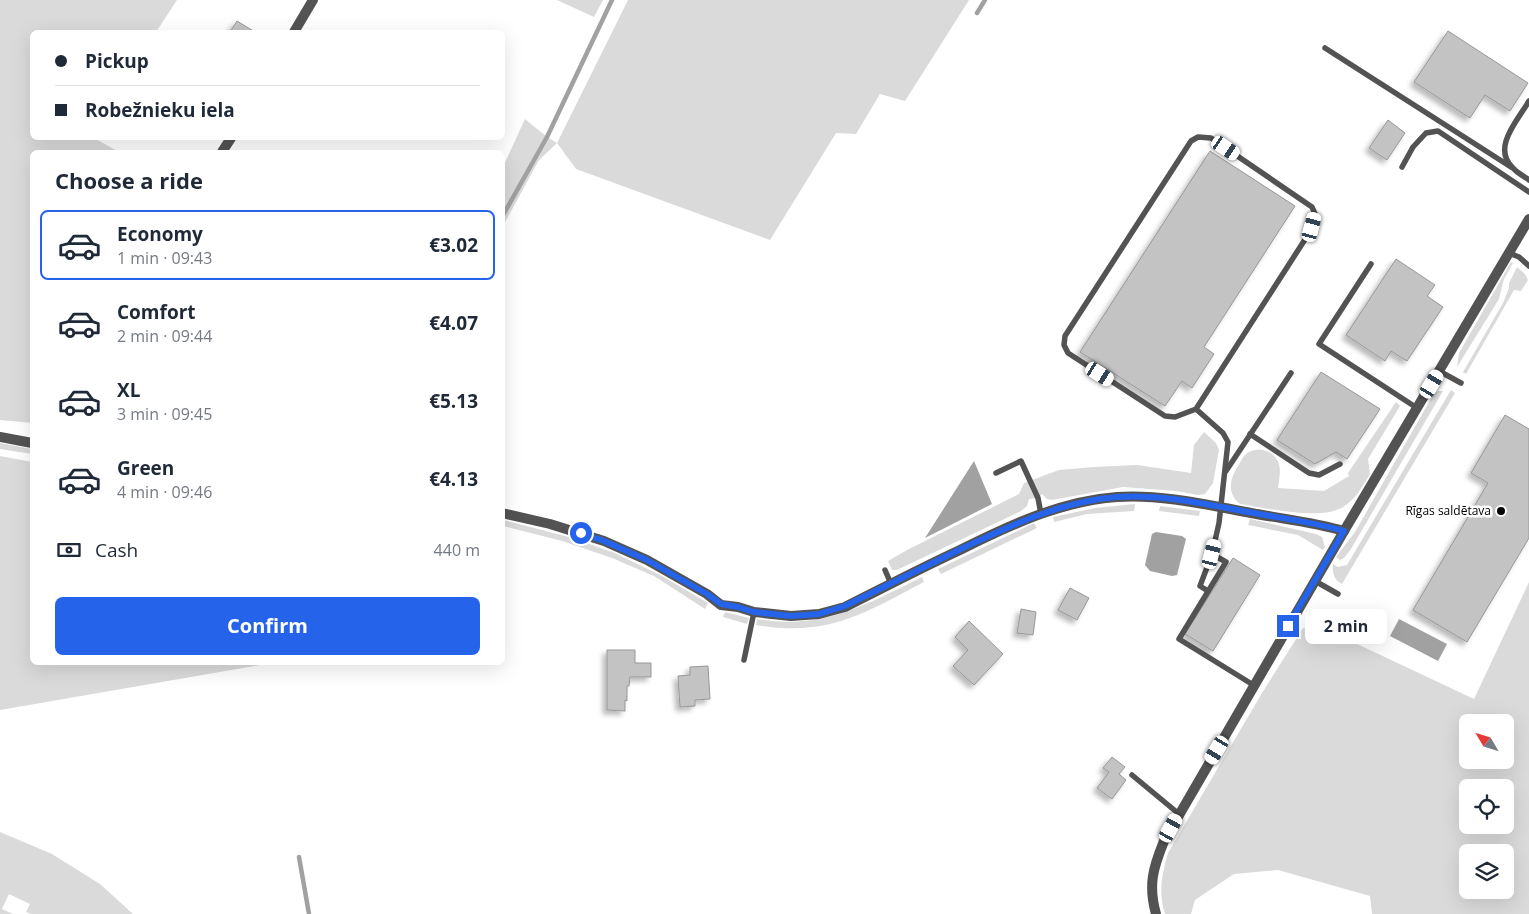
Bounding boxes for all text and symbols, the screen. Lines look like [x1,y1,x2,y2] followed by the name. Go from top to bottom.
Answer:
[85,48,149,74] text: Pickup
[85,97,235,123] text: Robežnieku iela
[1209,133,1242,163] car
[55,165,203,195] text: Choose a ride
[1300,211,1323,243] car
[117,221,203,247] text: Economy
[57,223,102,268] icon: car
[429,232,478,258] text: €3.02
[117,247,212,269] text: 1 min · 09:43
[117,299,196,325] text: Comfort
[57,301,102,346] icon: car
[429,310,478,336] text: €4.07
[117,325,212,347] text: 2 min · 09:44
[1083,360,1116,388] car
[1417,367,1446,401] car
[117,377,140,403] text: XL
[57,379,102,424] icon: car
[429,388,478,414] text: €5.13
[117,403,212,425] text: 3 min · 09:45
[117,455,174,481] text: Green
[57,457,102,502] icon: car
[429,466,478,492] text: €4.13
[117,481,212,503] text: 4 min · 09:46
[1405,502,1491,519] place label: Rīgas saldētava
[1495,505,1507,517] marker: Rīgas saldētava
[570,522,592,544] route start
[55,536,83,564] icon: cash
[95,537,138,563] text: Cash
[1201,538,1222,570] car
[434,539,480,561] text: 440 m
[55,597,480,655] button: Confirm
[1306,608,1388,644] callout: 2 min
[1277,615,1299,637] route end
[1324,615,1368,637] text: 2 min
[1459,714,1514,769] north arrow
[1459,714,1514,899] map controls
[1202,733,1231,767] car
[1459,779,1514,834] button: locate
[1157,811,1184,845] car
[1459,844,1514,899] button: layers

